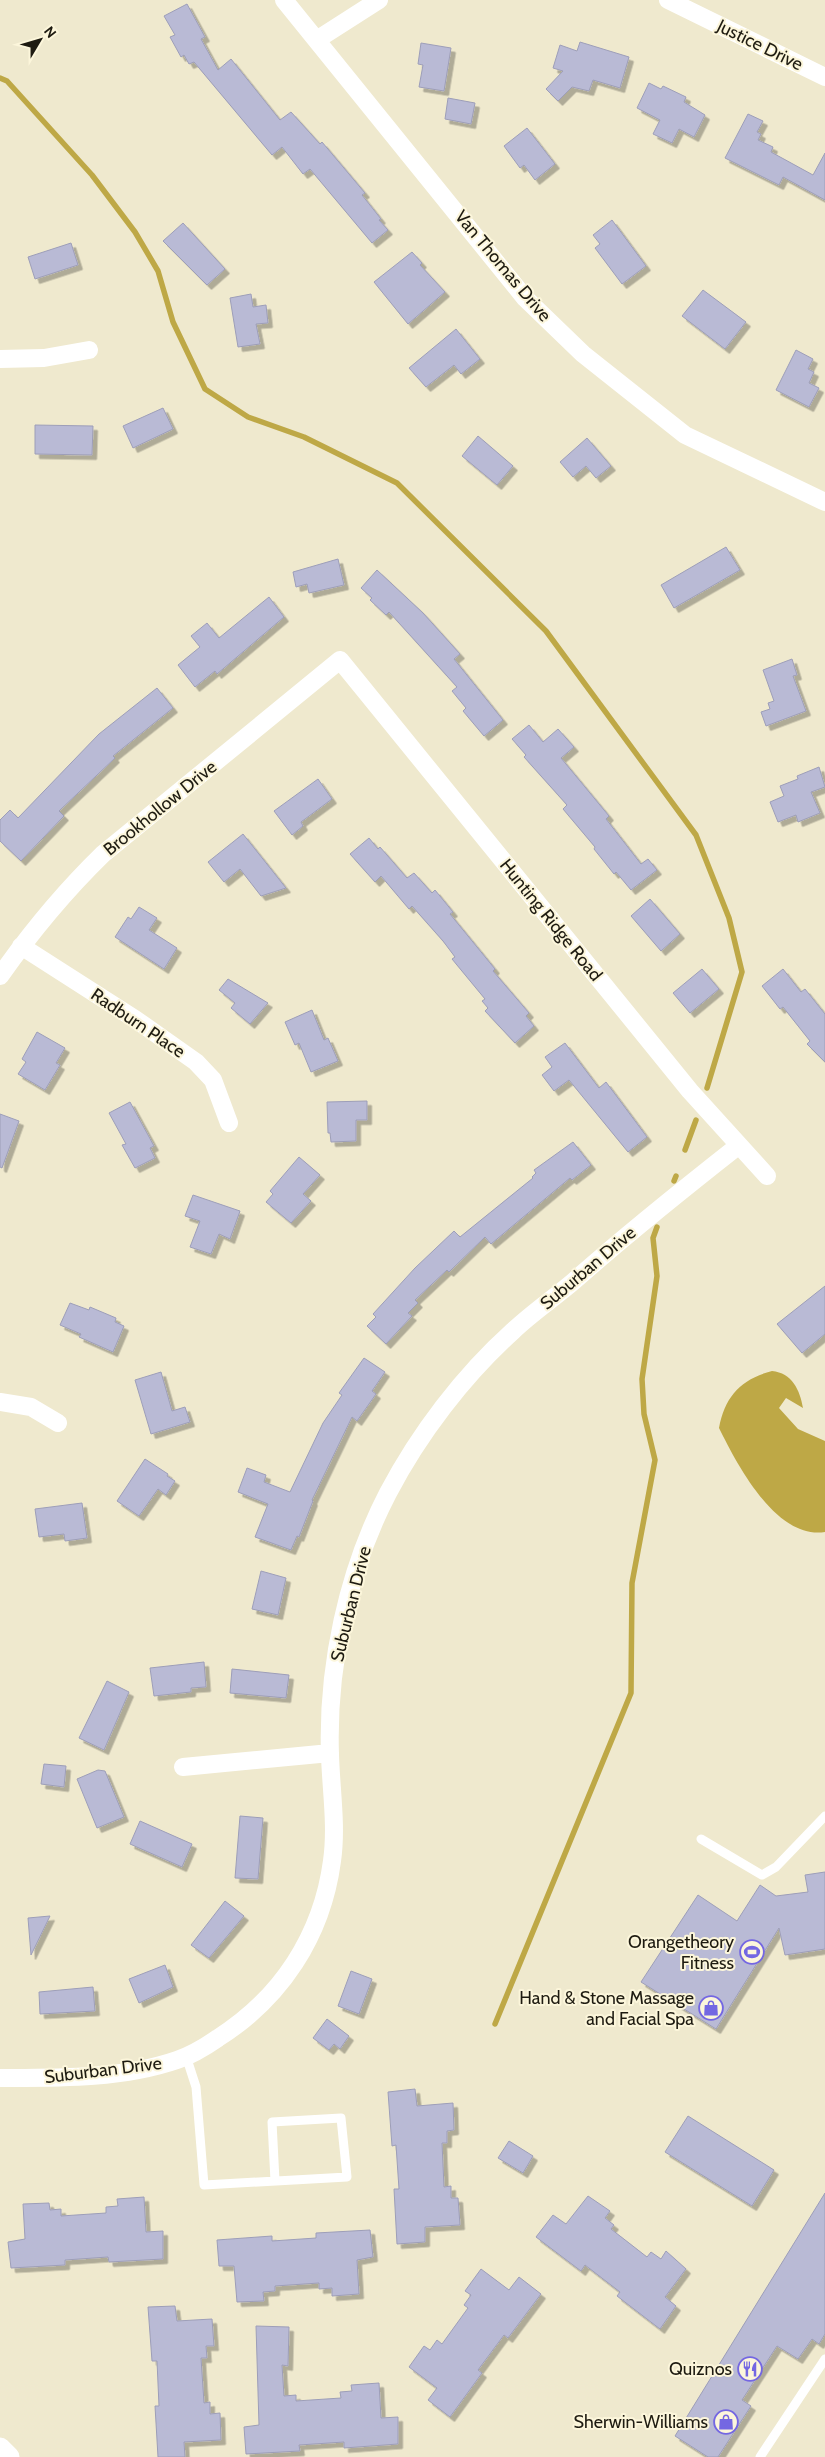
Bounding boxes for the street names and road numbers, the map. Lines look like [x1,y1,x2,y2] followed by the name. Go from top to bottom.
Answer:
[713,14,807,75] street label: Justice Drive
[450,206,556,326] street label: Van Thomas Drive
[99,756,221,860] street label: Brookhollow Drive
[495,855,607,985] street label: Hunting Ridge Road
[87,983,189,1063] street label: Radburn Place
[536,1222,640,1314] street label: Suburban Drive
[326,1544,376,1664] street label: Suburban Drive
[43,2052,163,2088] street label: Suburban Drive

